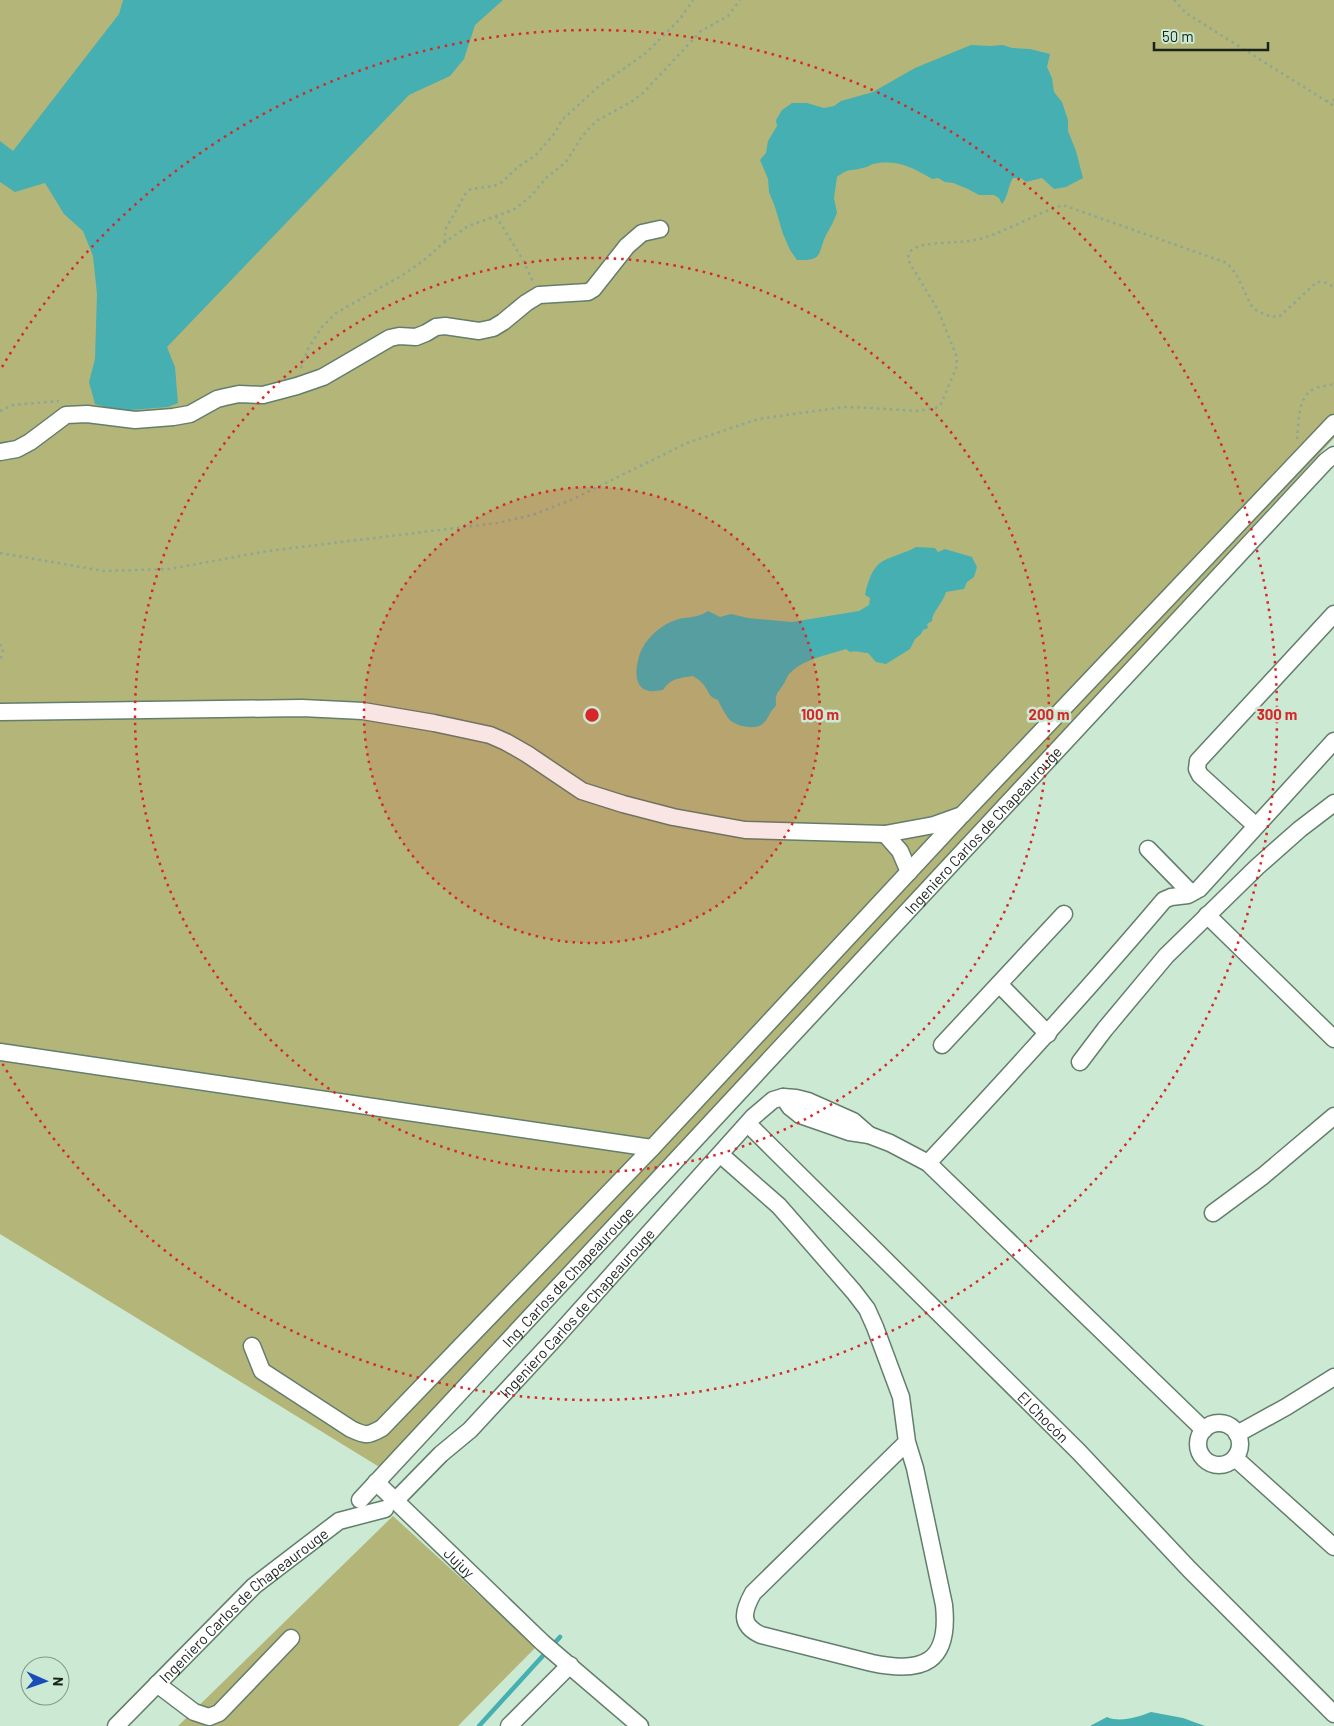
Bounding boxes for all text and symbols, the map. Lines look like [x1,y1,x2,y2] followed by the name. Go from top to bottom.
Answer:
[1154,20,1268,52] scale bar
[1162,27,1194,45] text: 50 m
[801,705,839,723] text: 100 m
[1028,705,1070,723] text: 200 m
[1257,705,1297,723] text: 300 m
[583,706,601,724] centre of rings
[901,742,1065,917] street label: Ingeniero Carlos de Chapeaurouge
[498,1203,637,1350] street label: Ing. Carlos de Chapeaurouge
[496,1224,658,1401] street label: Ingeniero Carlos de Chapeaurouge
[1014,1388,1073,1446] street label: El Chocón
[155,1524,331,1686] street label: Ingeniero Carlos de Chapeaurouge
[441,1544,479,1581] street label: Jujuy
[20,1656,70,1706] north arrow
[50,1677,67,1686] text: N

